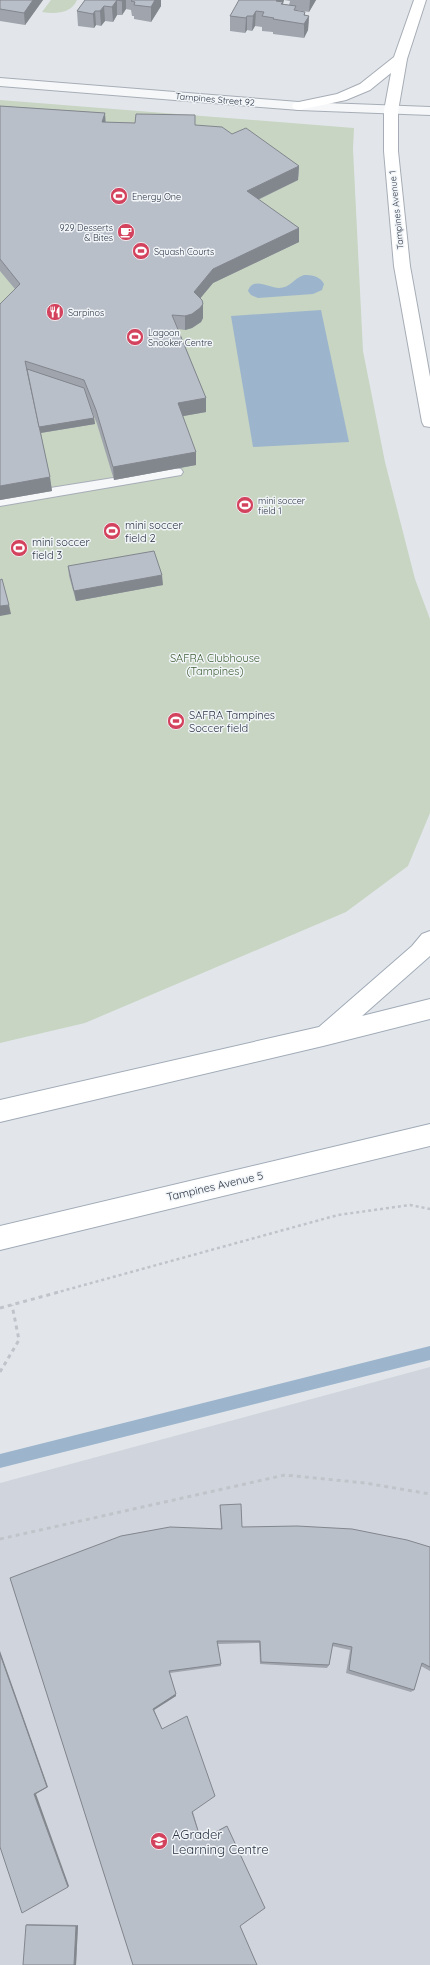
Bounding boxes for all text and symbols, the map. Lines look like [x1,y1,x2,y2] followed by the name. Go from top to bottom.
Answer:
[175,90,255,108] street label: Tampines Street 92
[386,170,406,250] street label: Tampines Avenue 1
[109,186,129,206] sports icon: Energy One
[132,191,181,202] place label: Energy One
[59,222,113,243] place label: 929 Desserts & Bites
[116,222,136,242] cafe icon: 929 Desserts & Bites
[131,241,151,261] sports icon: Squash Courts
[154,246,214,257] place label: Squash Courts
[45,302,65,322] restaurant icon: Sarpinos
[68,307,104,318] place label: Sarpinos
[125,327,145,347] sports icon: Lagoon Snooker Centre
[148,327,212,348] place label: Lagoon Snooker Centre
[235,495,255,515] sports icon: mini soccer field 1
[258,495,306,516] place label: mini soccer field 1
[125,518,184,545] place label: mini soccer field 2
[102,521,122,541] sports icon: mini soccer field 2
[32,535,91,562] place label: mini soccer field 3
[9,538,29,558] sports icon: mini soccer field 3
[170,651,260,678] park label: SAFRA Clubhouse (Tampines)
[189,708,275,735] place label: SAFRA Tampines Soccer field
[166,711,186,731] sports icon: SAFRA Tampines Soccer field
[165,1168,265,1204] street label: Tampines Avenue 5
[172,1826,269,1857] place label: AGrader Learning Centre
[149,1831,169,1851] school or university icon: AGrader Learning Centre

